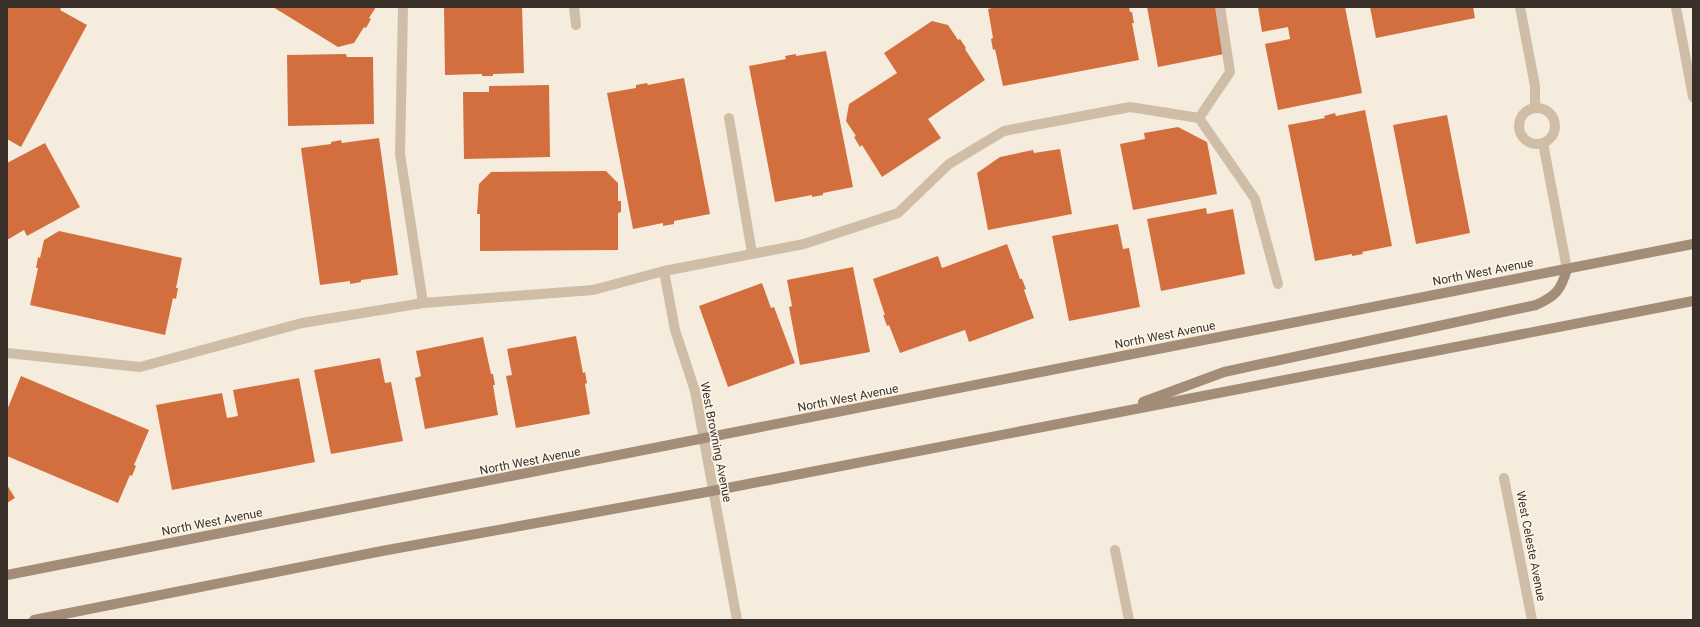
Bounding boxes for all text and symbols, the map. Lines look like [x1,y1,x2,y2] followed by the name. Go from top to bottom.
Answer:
[1431,255,1535,289] street label: North West Avenue
[1113,318,1217,352] street label: North West Avenue
[697,381,735,503] street label: West Browning Avenue
[796,381,900,415] street label: North West Avenue
[478,444,582,478] street label: North West Avenue
[1513,490,1549,602] street label: West Celeste Avenue
[160,505,264,539] street label: North West Avenue

